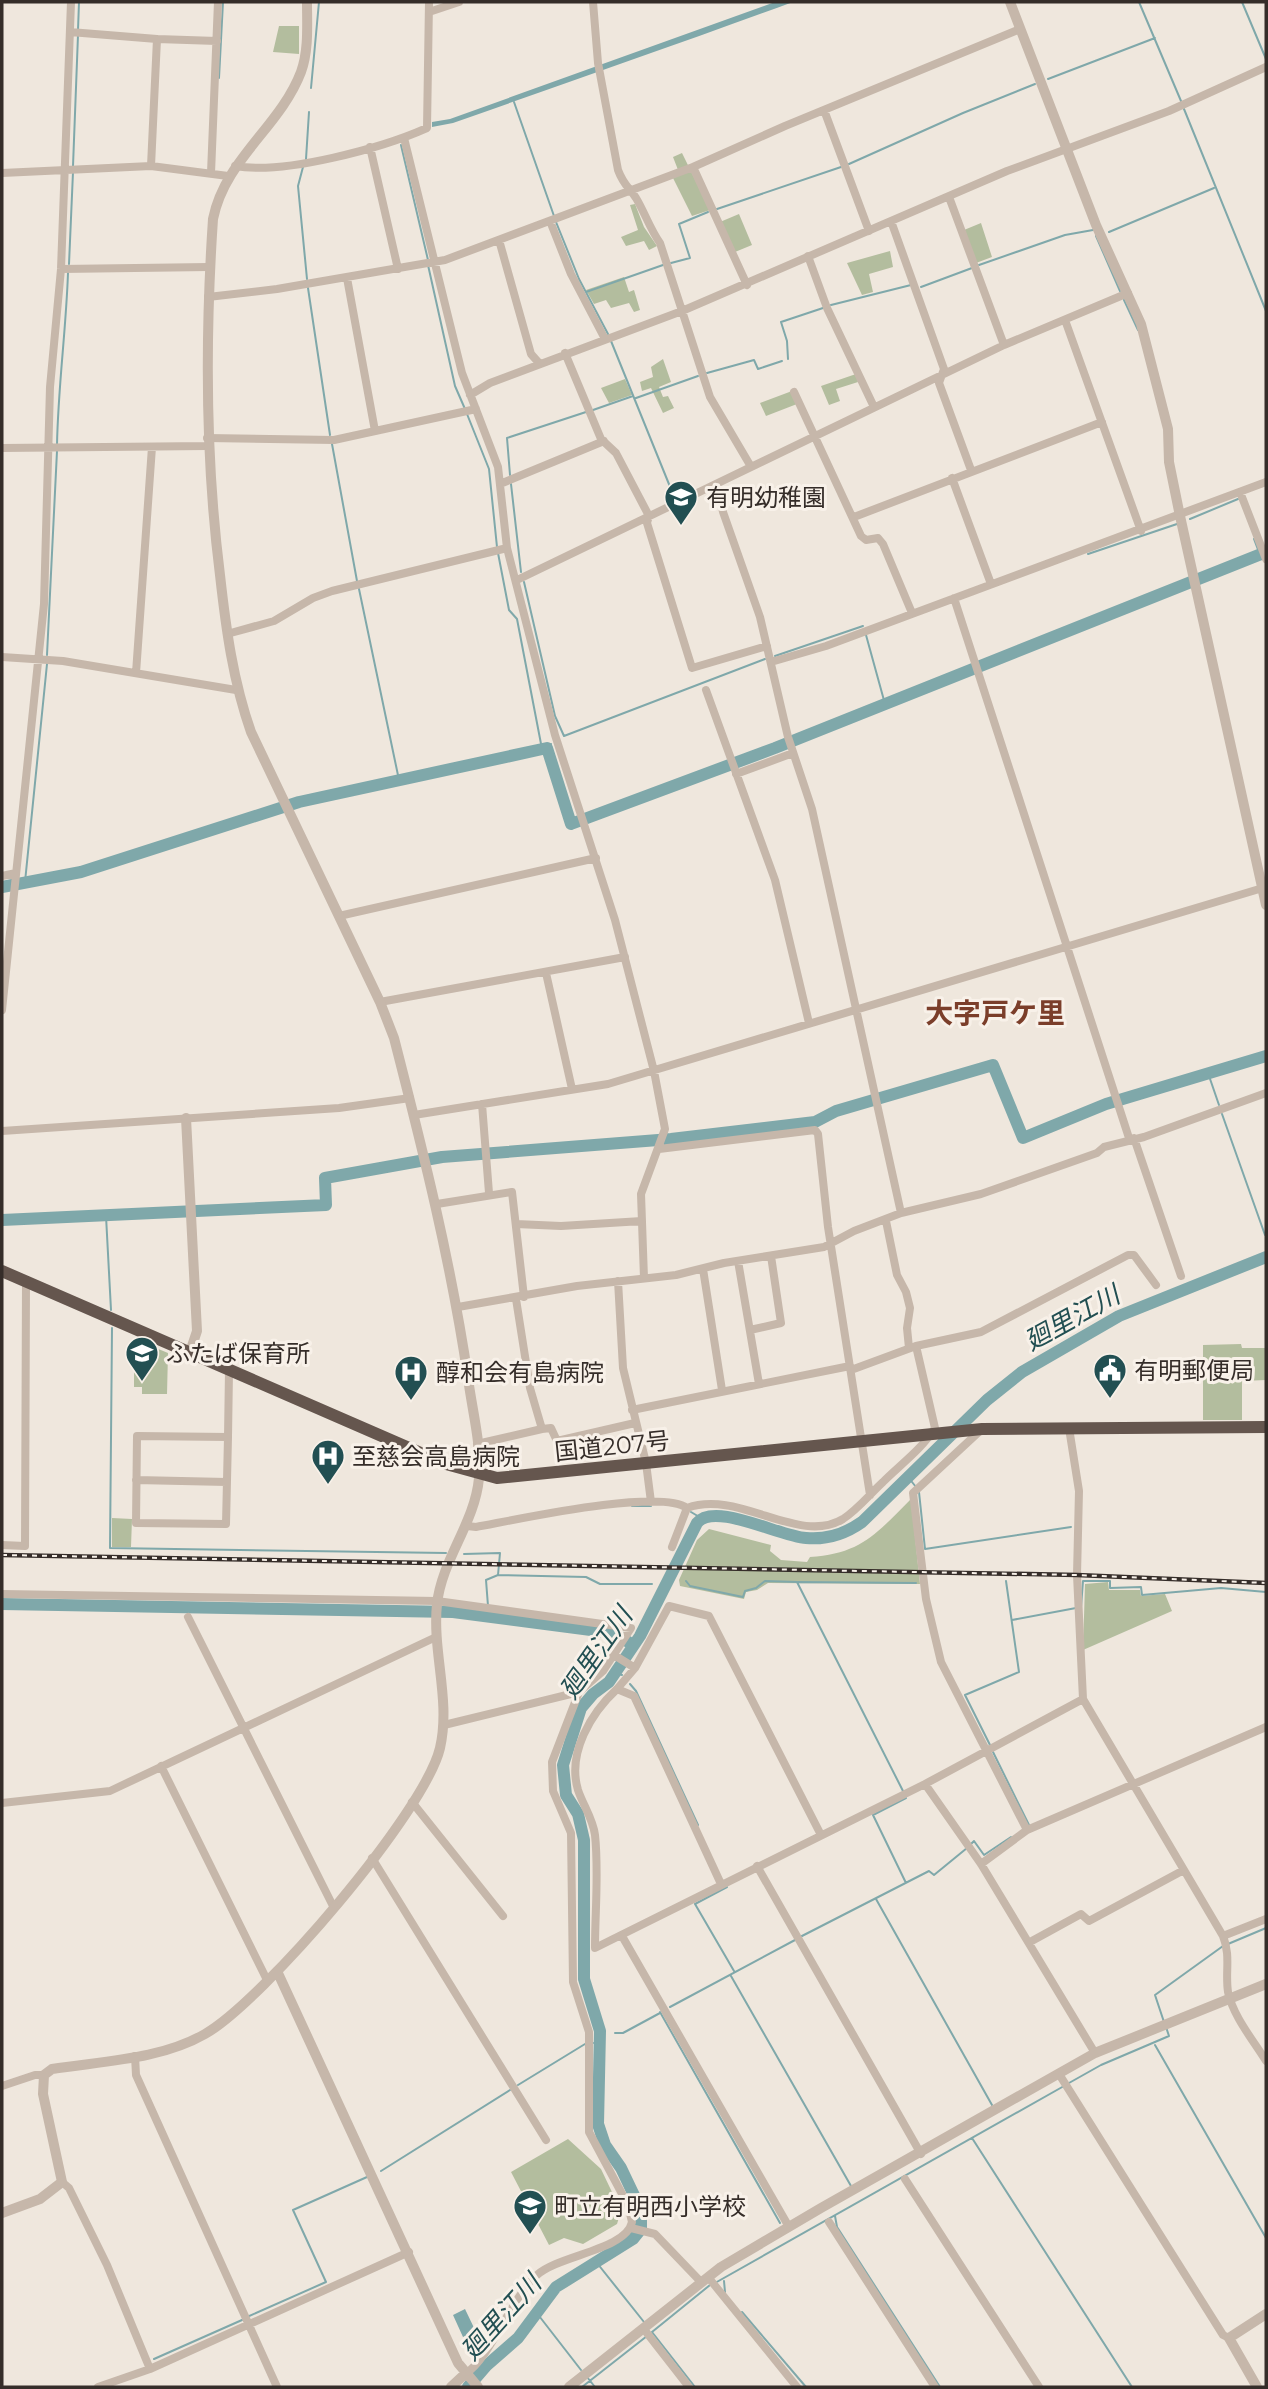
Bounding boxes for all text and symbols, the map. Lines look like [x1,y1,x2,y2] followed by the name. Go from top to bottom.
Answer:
[662,478,700,527] school or university icon: 有明幼稚園
[706,483,826,512] place label: 有明幼稚園
[925,996,1065,1030] district label: 大字戸ケ里
[1019,1277,1128,1357] water label: 廻里江川
[123,1334,161,1383] school or university icon: ふたば保育所
[166,1339,310,1368] place label: ふたば保育所
[1091,1351,1129,1400] public building icon: 有明郵便局
[392,1353,430,1402] hospital icon: 醇和会有島病院
[1134,1356,1254,1385] place label: 有明郵便局
[436,1358,604,1387] place label: 醇和会有島病院
[553,1426,671,1466] street label: 国道207号
[309,1437,347,1486] hospital icon: 至慈会高島病院
[352,1442,520,1471] place label: 至慈会高島病院
[553,1599,641,1705] water label: 廻里江川
[511,2187,549,2236] school or university icon: 町立有明西小学校
[554,2192,746,2221] place label: 町立有明西小学校
[454,2265,550,2366] water label: 廻里江川

